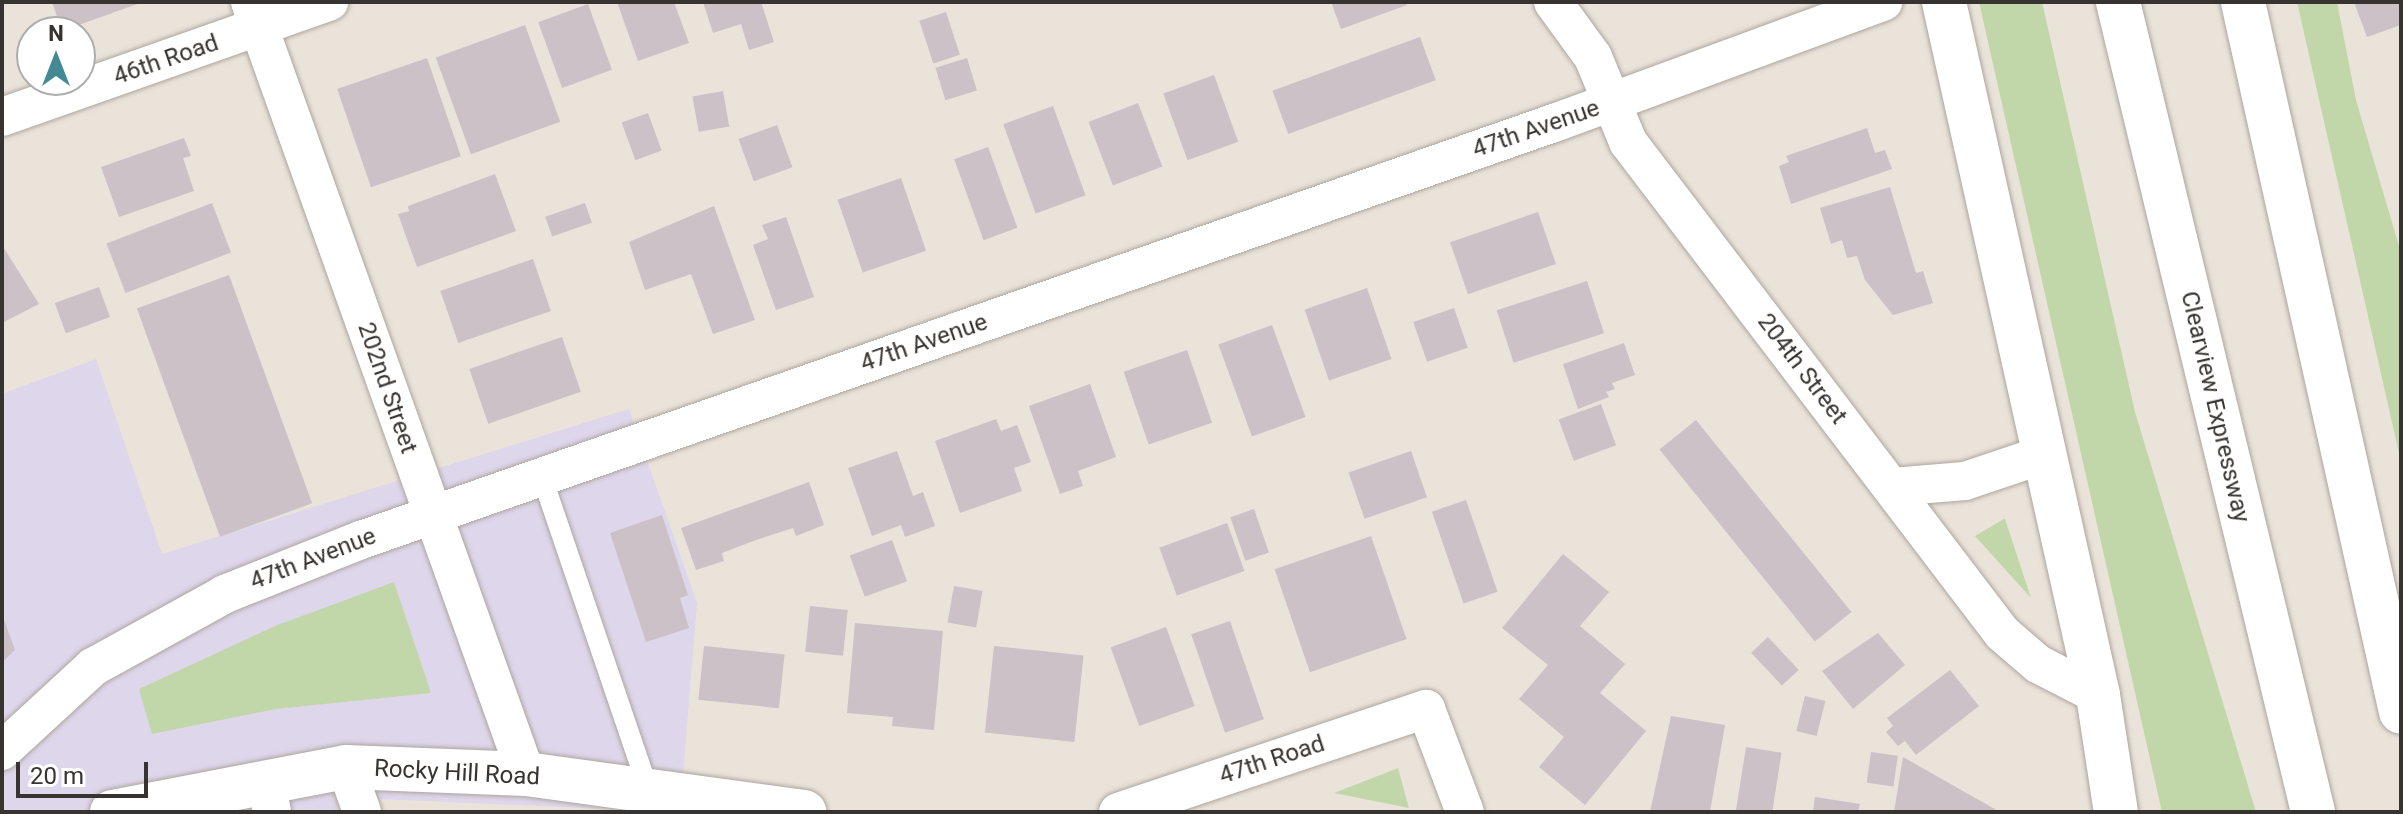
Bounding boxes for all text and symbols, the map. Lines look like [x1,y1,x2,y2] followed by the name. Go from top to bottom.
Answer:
[16,16,96,96] north arrow
[48,21,64,46] text: N
[110,29,222,91] street label: 46th Road
[1469,94,1603,164] street label: 47th Avenue
[2174,289,2256,525] street label: Clearview Expressway
[857,308,991,378] street label: 47th Avenue
[1751,308,1853,430] street label: 204th Street
[351,319,423,457] street label: 202nd Street
[246,522,380,596] street label: 47th Avenue
[1216,729,1328,791] street label: 47th Road
[20,746,152,796] scale bar
[373,754,541,792] street label: Rocky Hill Road
[30,762,84,790] text: 20 m

